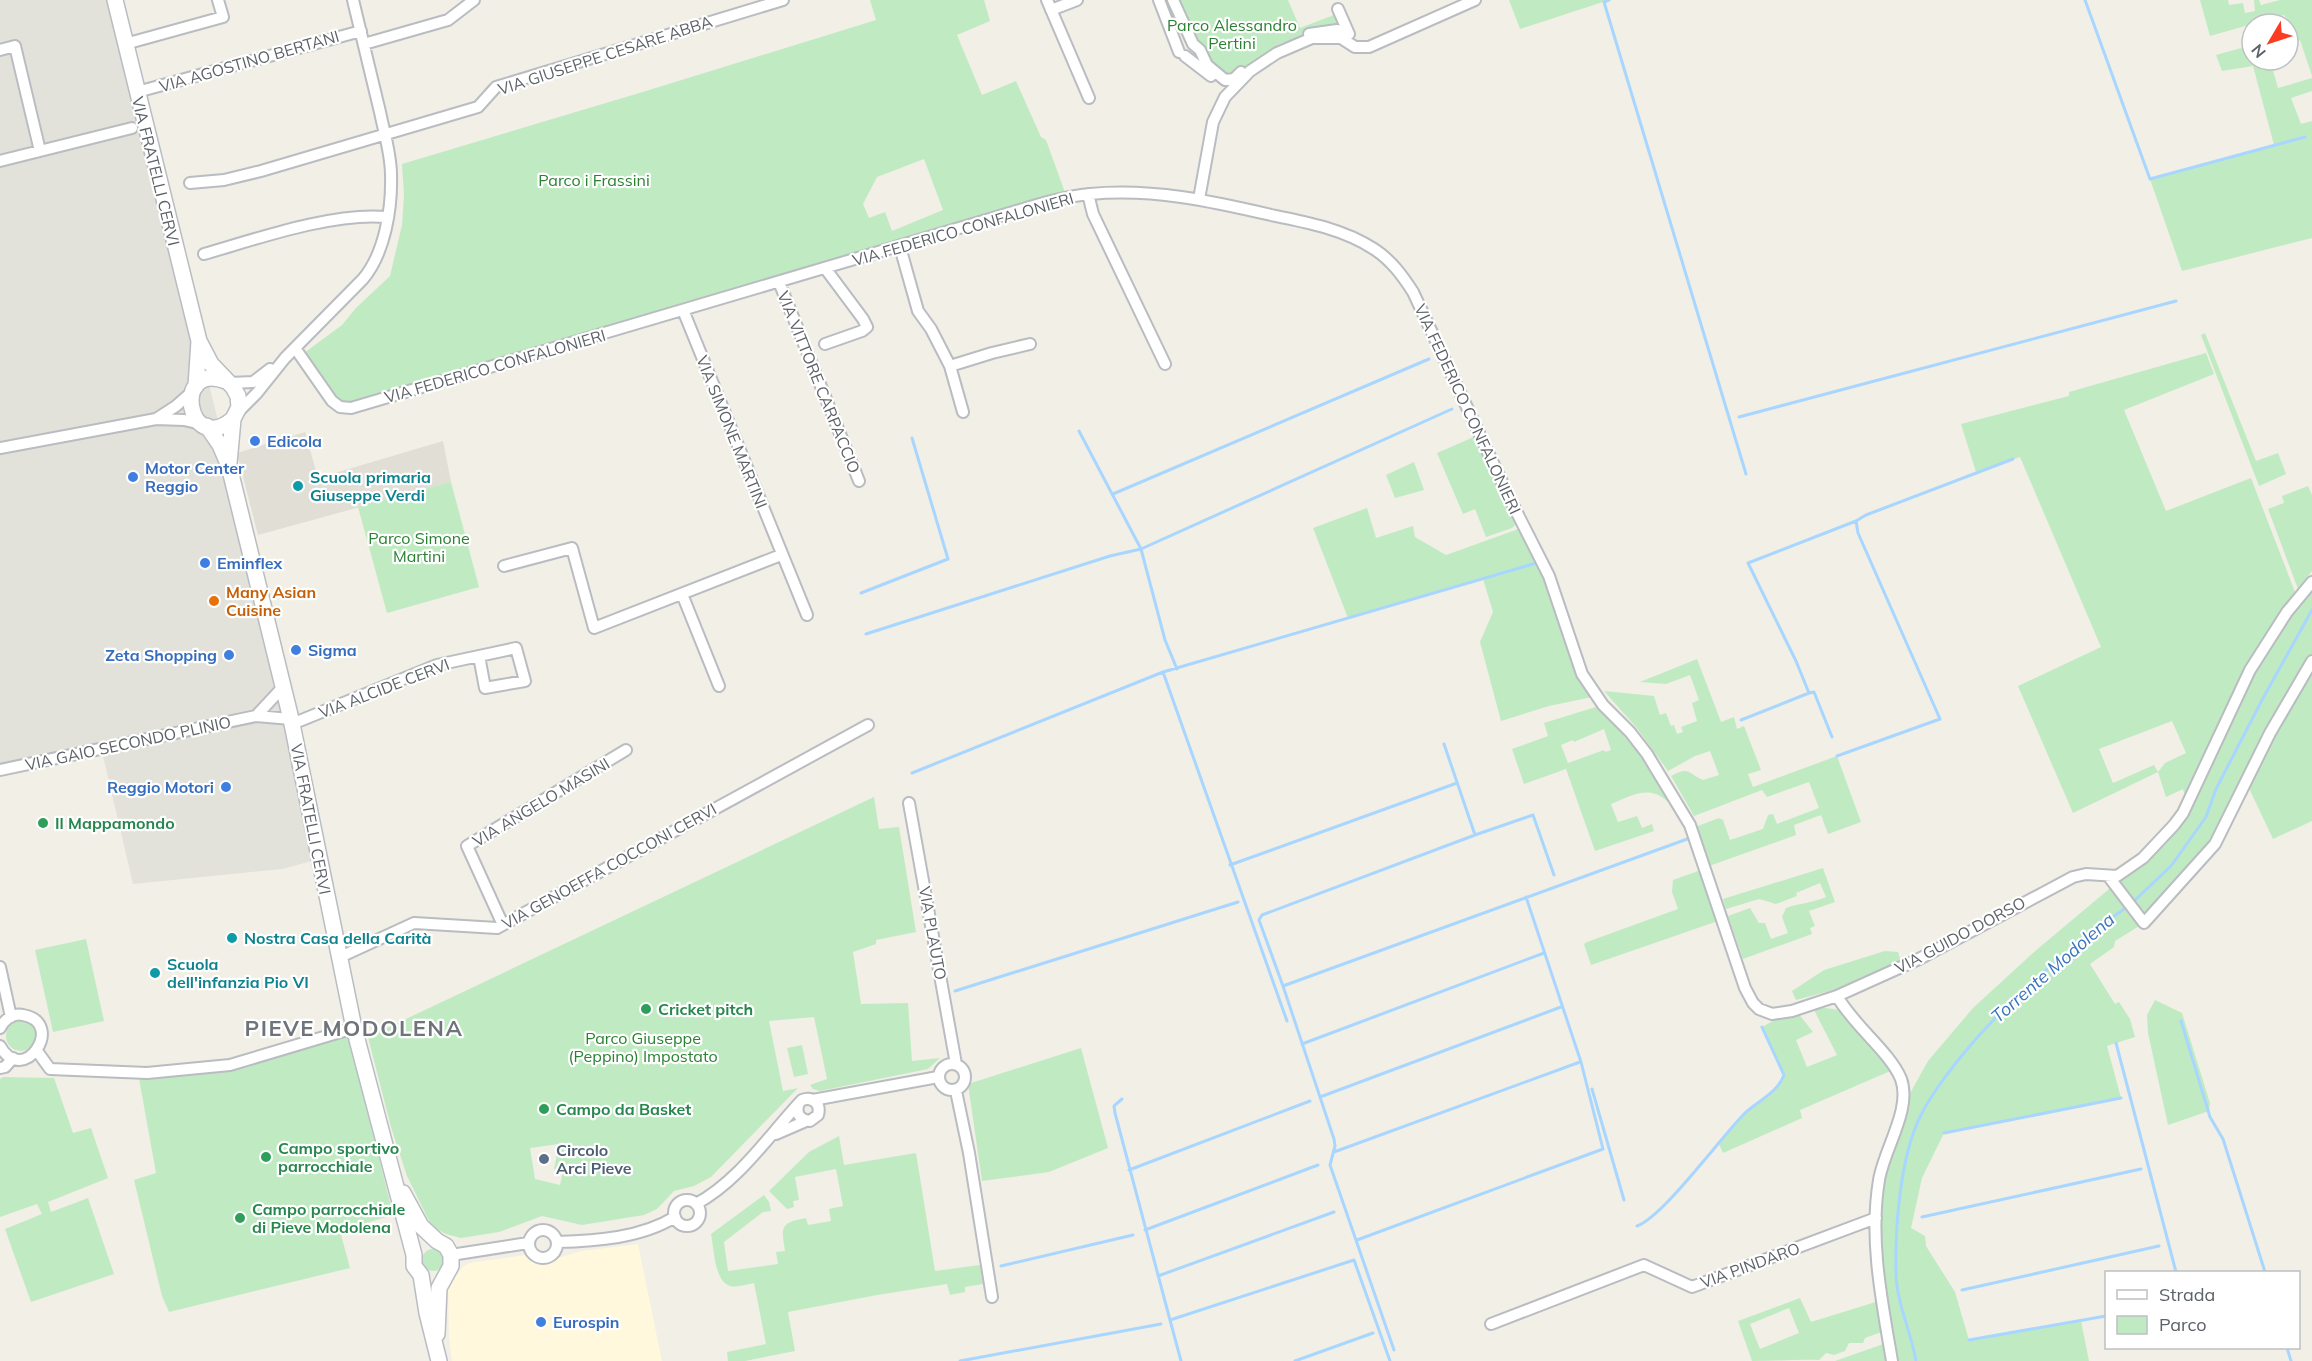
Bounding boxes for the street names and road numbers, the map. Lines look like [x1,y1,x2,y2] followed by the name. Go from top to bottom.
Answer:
[495,11,715,99] street label: VIA GIUSEPPE CESARE ABBA
[157,26,341,96] street label: VIA AGOSTINO BERTANI
[128,94,184,248] street label: VIA FRATELLI CERVI
[850,188,1076,270] street label: VIA FEDERICO CONFALONIERI
[773,288,865,476] street label: VIA VITTORE CARPACCIO
[1410,301,1526,517] street label: VIA FEDERICO CONFALONIERI
[382,325,608,407] street label: VIA FEDERICO CONFALONIERI
[692,353,772,511] street label: VIA SIMONE MARTINI
[316,654,452,722] street label: VIA ALCIDE CERVI
[23,711,233,775] street label: VIA GAIO SECONDO PLINIO
[287,742,335,896] street label: VIA FRATELLI CERVI
[469,753,613,851] street label: VIA ANGELO MASINI
[498,798,720,934] street label: VIA GENOEFFA COCCONI CERVI
[915,885,951,981] street label: VIA PLAUTO
[1891,892,2029,978] street label: VIA GUIDO DORSO
[1697,1238,1803,1292] street label: VIA PINDARO

